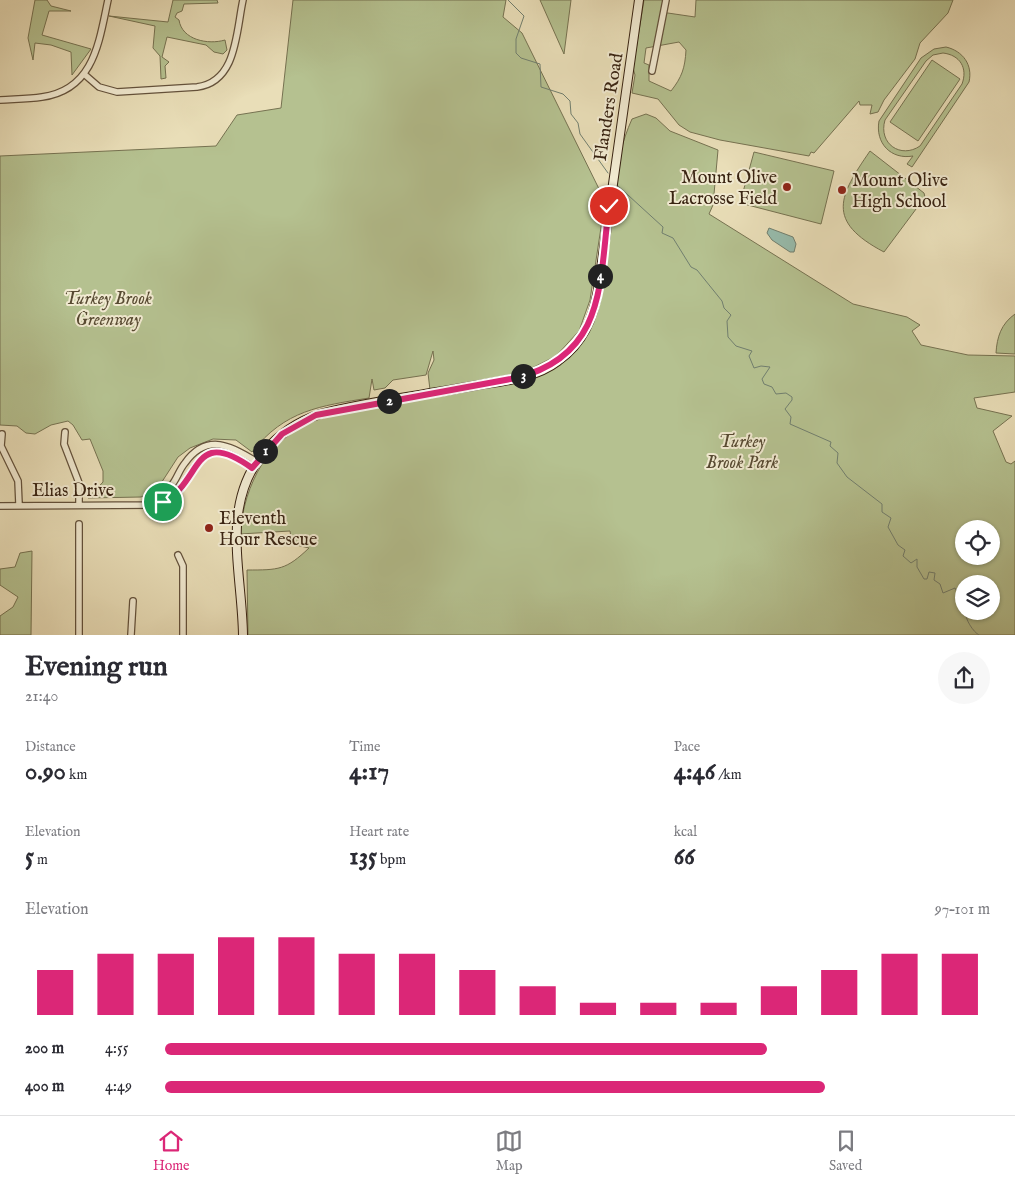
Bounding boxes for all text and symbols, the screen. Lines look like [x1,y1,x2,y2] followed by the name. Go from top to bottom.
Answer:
[590,51,629,163] street label: Flanders Road
[669,167,777,211] place label: Mount Olive Lacrosse Field
[852,170,948,214] place label: Mount Olive High School
[781,181,793,193] marker: Mount Olive Lacrosse Field
[836,184,848,196] marker: Mount Olive High School
[588,185,630,227] pin
[595,192,623,220] icon: check
[588,264,612,288] pin: 4
[597,267,604,285] text: 4
[64,288,152,332] park label: Turkey Brook Greenway
[510,364,536,388] pin: 3
[521,367,526,385] text: 3
[376,388,402,414] pin: 2
[386,392,393,410] text: 2
[706,431,778,475] park label: Turkey Brook Park
[252,438,278,464] pin: 1
[263,442,268,460] text: 1
[32,480,114,503] street label: Elias Drive
[142,481,184,523] pin
[149,488,177,516] icon: arrive
[219,508,317,552] place label: Eleventh Hour Rescue
[955,520,1000,620] map controls
[955,520,1000,565] button: locate
[203,522,215,534] marker: Eleventh Hour Rescue
[955,575,1000,620] button: layers
[25,650,168,685] text: Evening run
[938,652,990,704] button: share
[25,687,58,707] text: 21:40
[25,738,76,756] text: Distance
[349,738,380,756] text: Time
[674,738,700,756] text: Pace
[25,756,66,788] text: 0.90
[349,756,389,788] text: 4:17
[674,756,715,788] text: 4:46
[66,766,87,784] text: km
[715,766,741,784] text: /km
[25,823,81,841] text: Elevation
[349,823,409,841] text: Heart rate
[674,823,697,841] text: kcal
[25,841,34,873] text: 5
[349,841,377,873] text: 135
[674,841,695,873] text: 66
[34,851,48,869] text: m
[377,851,406,869] text: bpm
[25,900,88,920] text: Elevation
[935,900,990,920] text: 97–101 m
[25,1039,64,1059] text: 200 m
[105,1039,129,1059] text: 4:55
[25,1077,64,1097] text: 400 m
[105,1077,132,1097] text: 4:49
[153,1127,189,1175] tab: Home
[495,1127,523,1175] tab: Map
[829,1127,862,1175] tab: Saved

